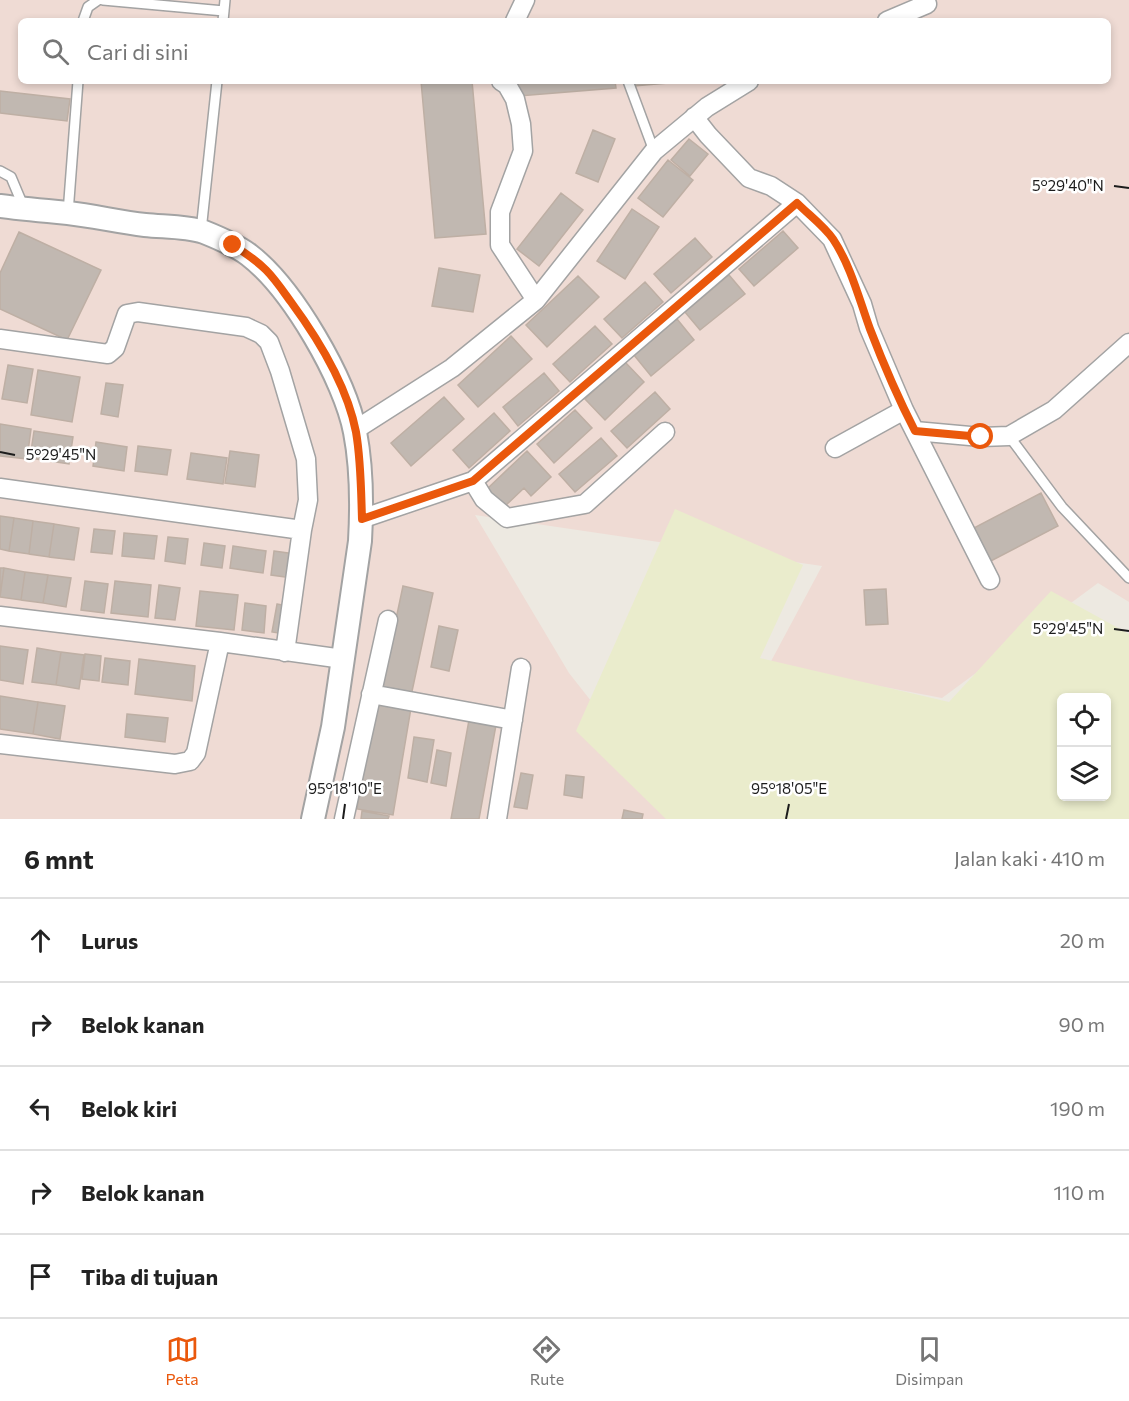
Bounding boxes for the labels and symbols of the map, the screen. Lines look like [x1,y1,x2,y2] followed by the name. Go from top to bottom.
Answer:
[1032,176,1104,194] text: 5°29'40"N
[219,231,245,257] route end
[967,423,993,449] route start
[26,445,96,463] text: 5°29'45"N
[1033,619,1103,637] text: 5°29'45"N
[308,779,382,797] text: 95°18'10"E
[751,779,827,797] text: 95°18'05"E

